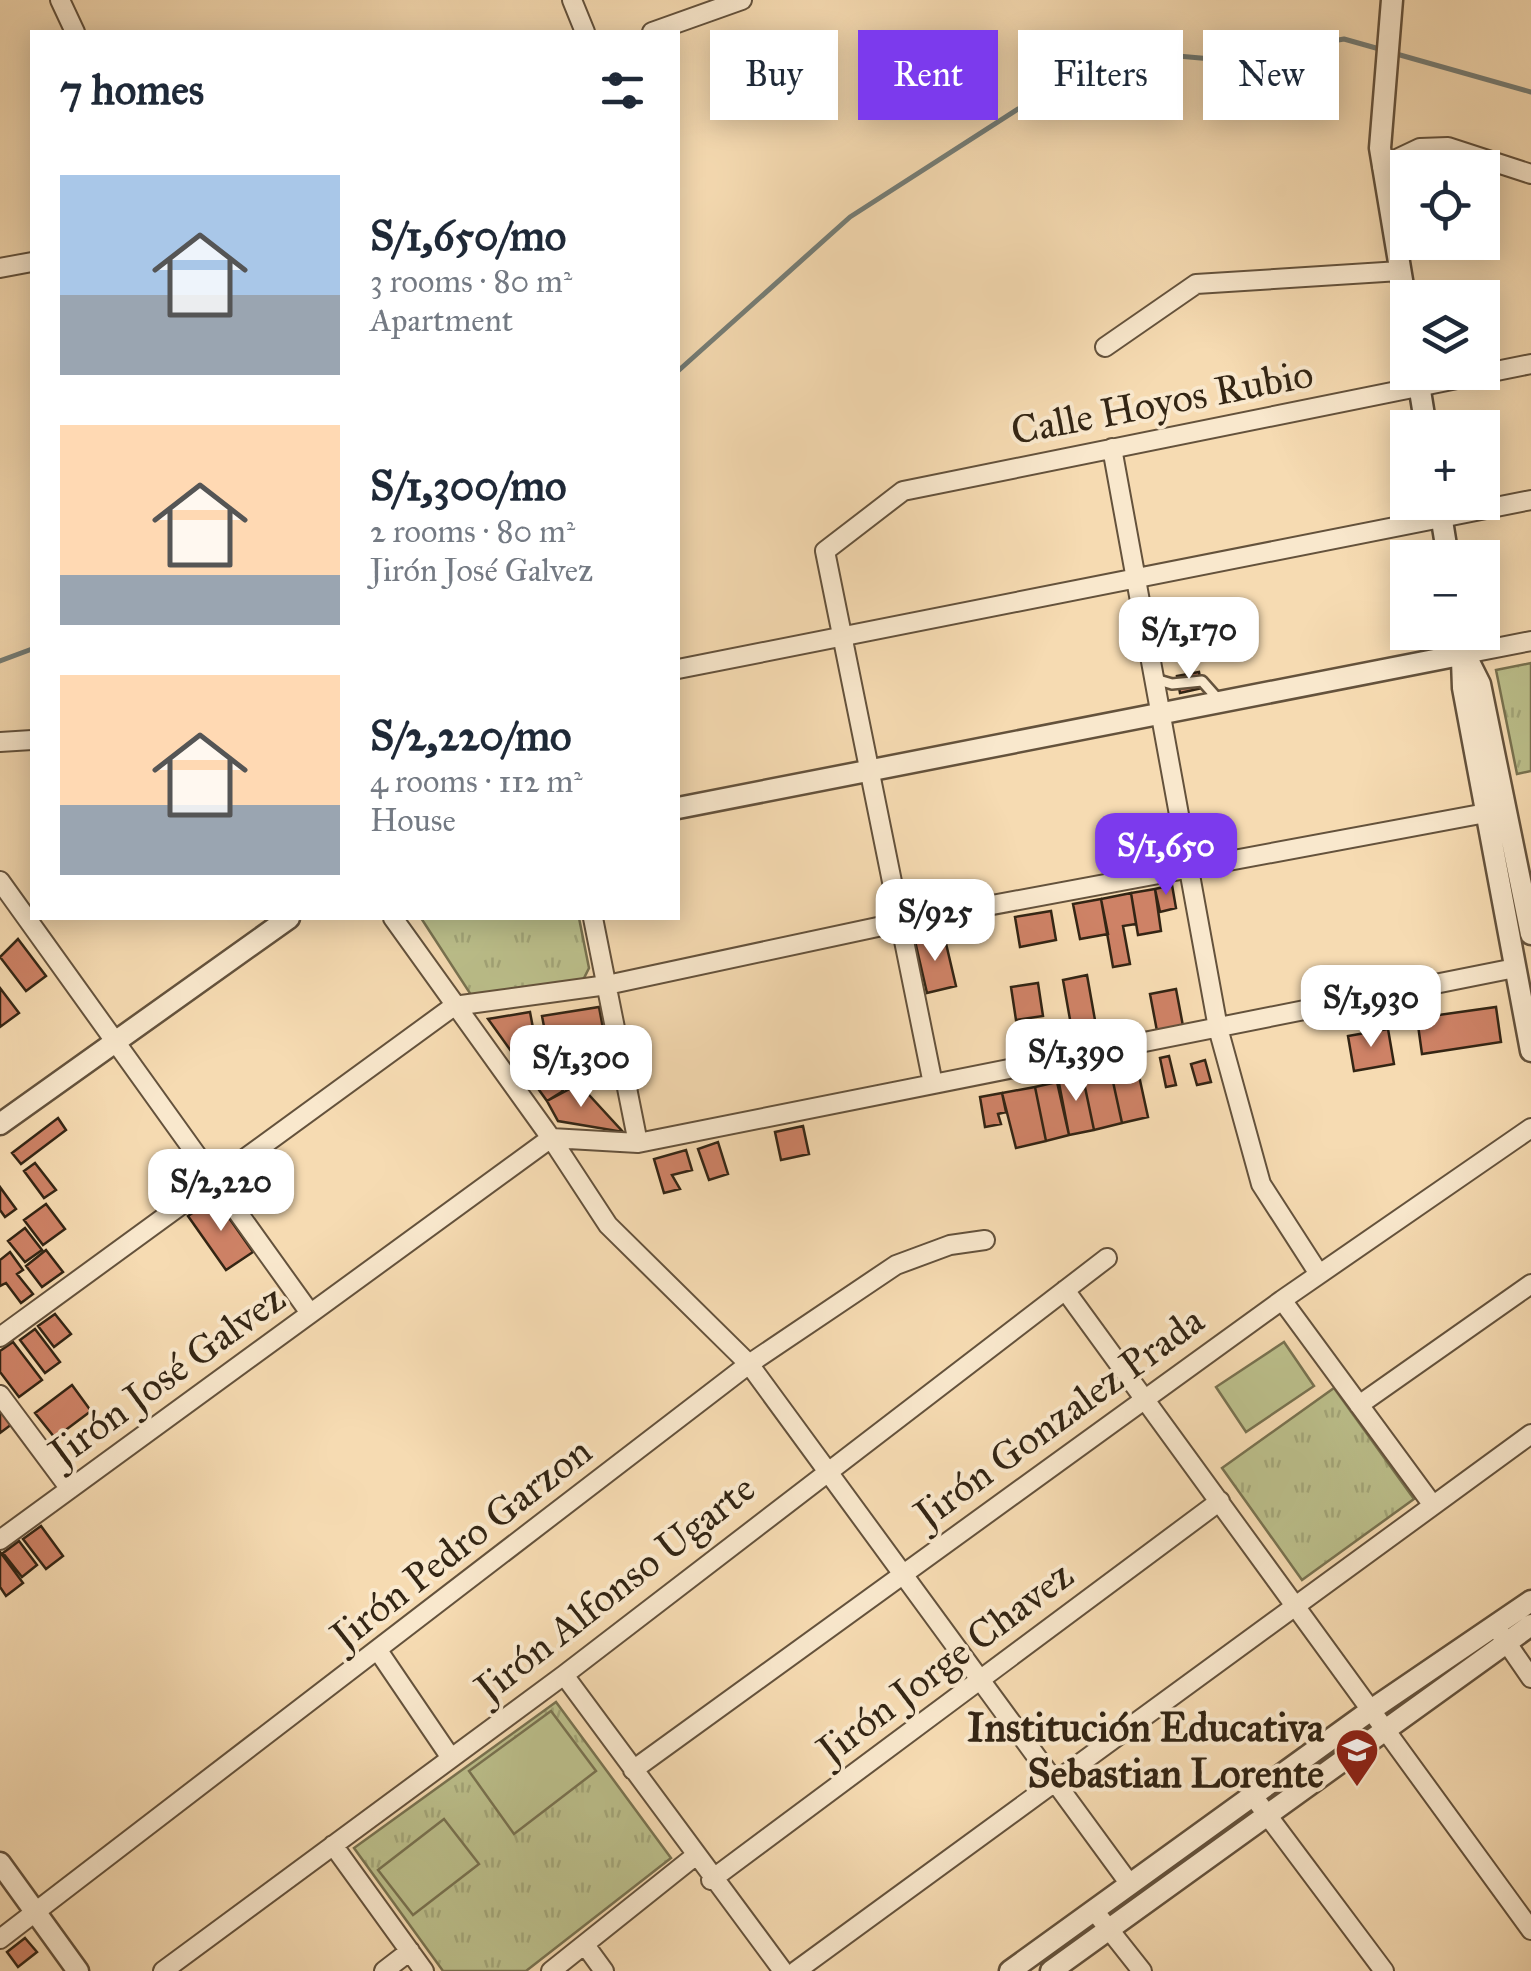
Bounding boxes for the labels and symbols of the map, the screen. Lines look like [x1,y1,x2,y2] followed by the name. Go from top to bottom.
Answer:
[1007,349,1317,455] street label: Calle Hoyos Rubio
[1097,597,1281,682] pin: S/1,170
[1074,813,1258,898] pin: S/1,650
[865,879,1005,964] pin: S/925
[1279,965,1463,1050] pin: S/1,930
[984,1019,1168,1104] pin: S/1,390
[489,1025,673,1110] pin: S/1,300
[129,1149,313,1234] pin: S/2,220
[37,1273,294,1479] street label: Jirón José Galvez
[902,1296,1213,1541] street label: Jirón Gonzalez Prada
[318,1426,601,1662] street label: Jirón Pedro Garzon
[462,1464,765,1715] street label: Jirón Alfonso Ugarte
[804,1550,1082,1776] street label: Jirón Jorge Chavez
[967,1703,1325,1798] place label: Institución Educativa Sebastian Lorente
[1334,1727,1380,1788] school or university icon: Institución Educativa Sebastian Lorente

